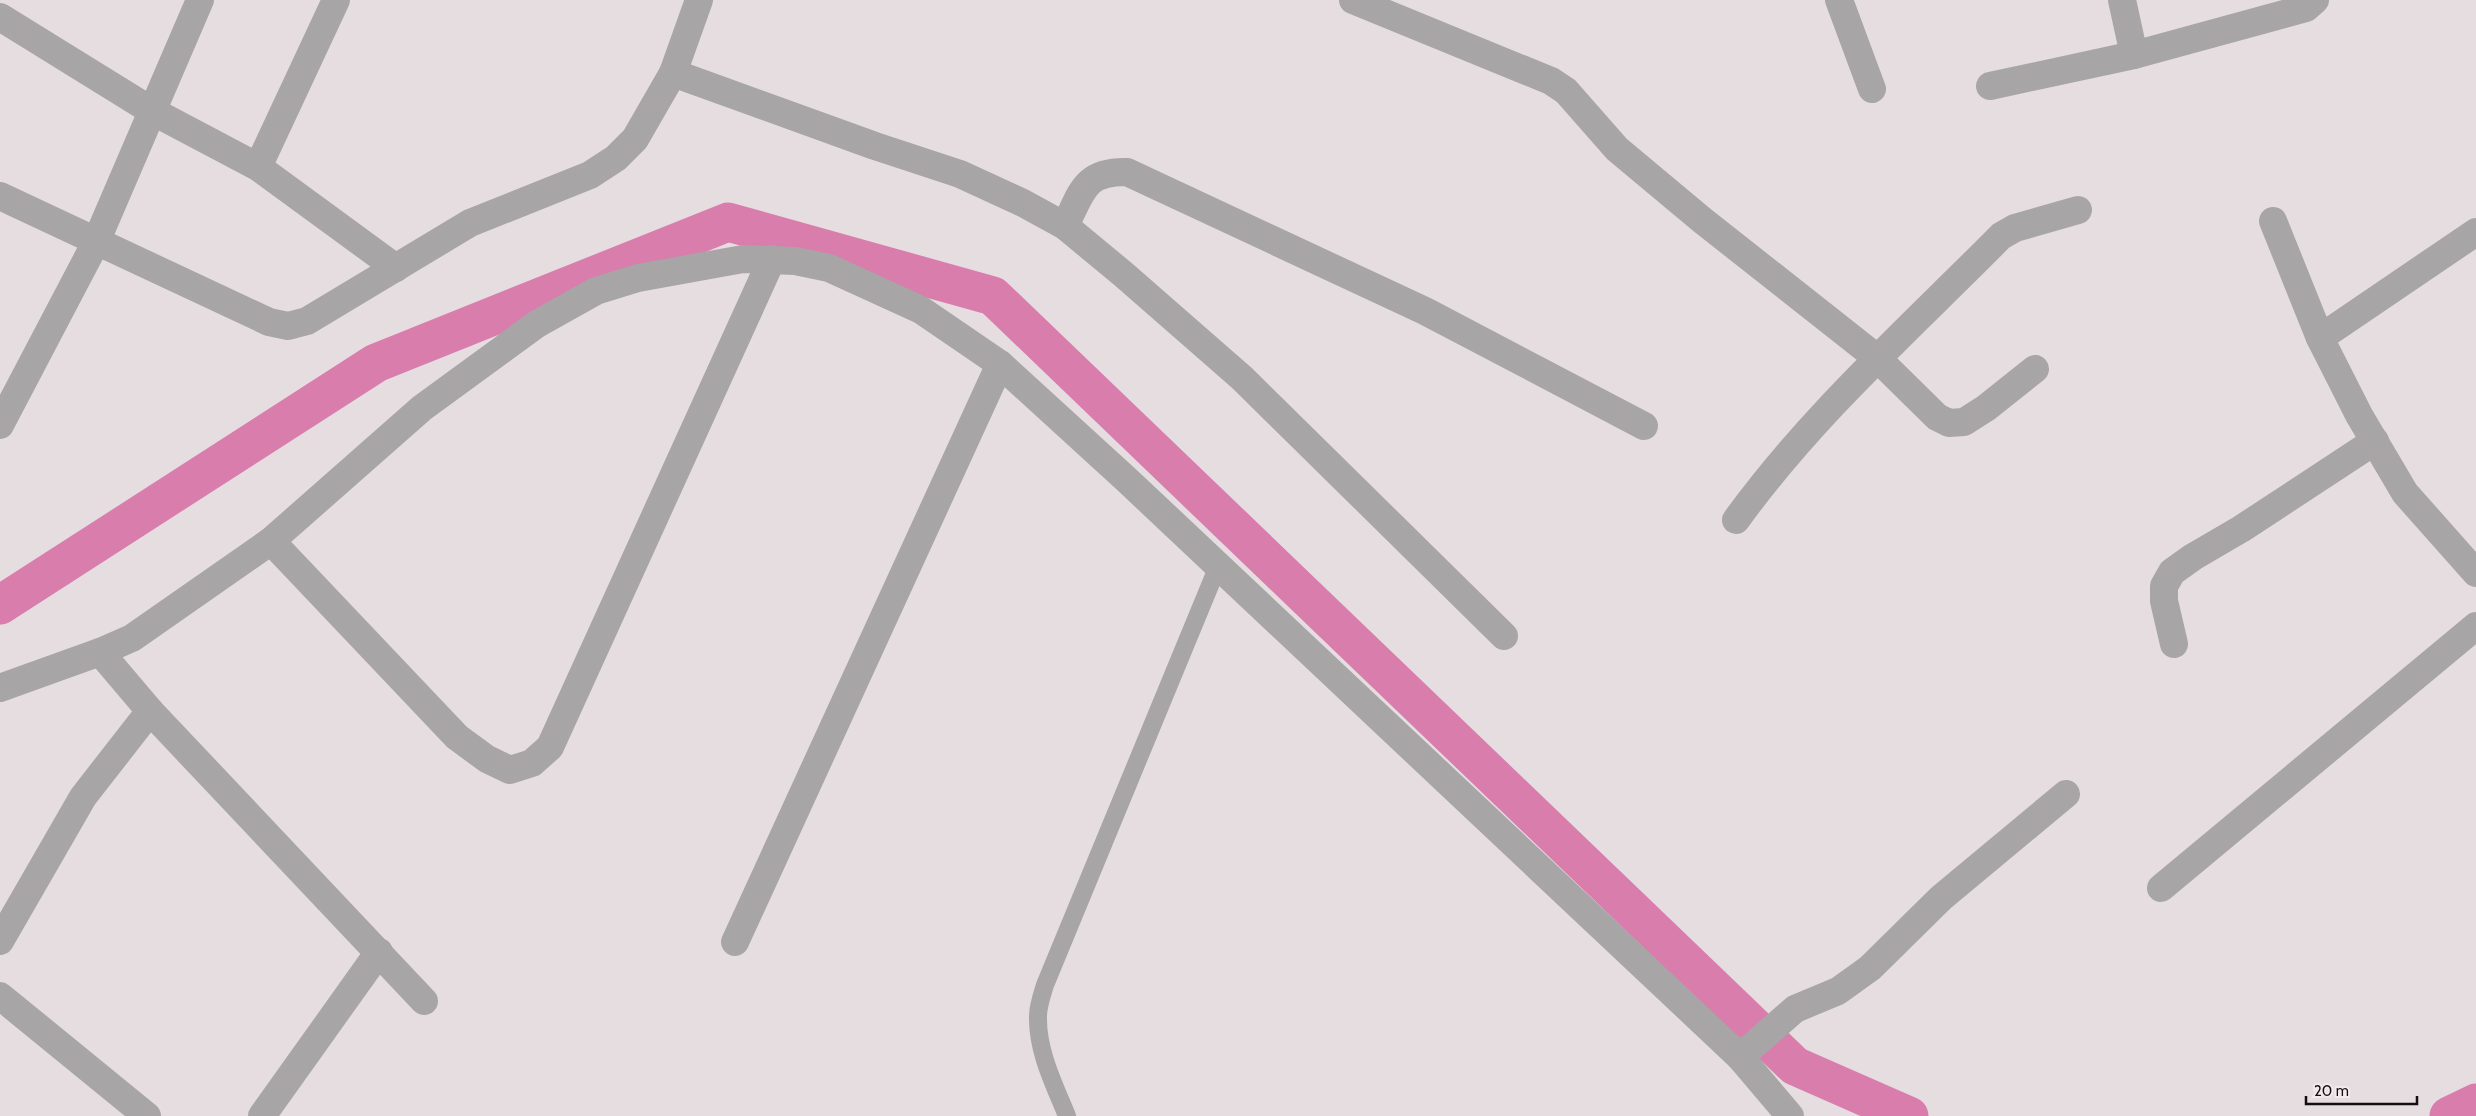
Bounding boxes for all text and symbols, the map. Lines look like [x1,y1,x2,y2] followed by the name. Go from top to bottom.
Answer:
[2306,1074,2417,1106] scale bar
[2314,1082,2349,1100] text: 20 m

